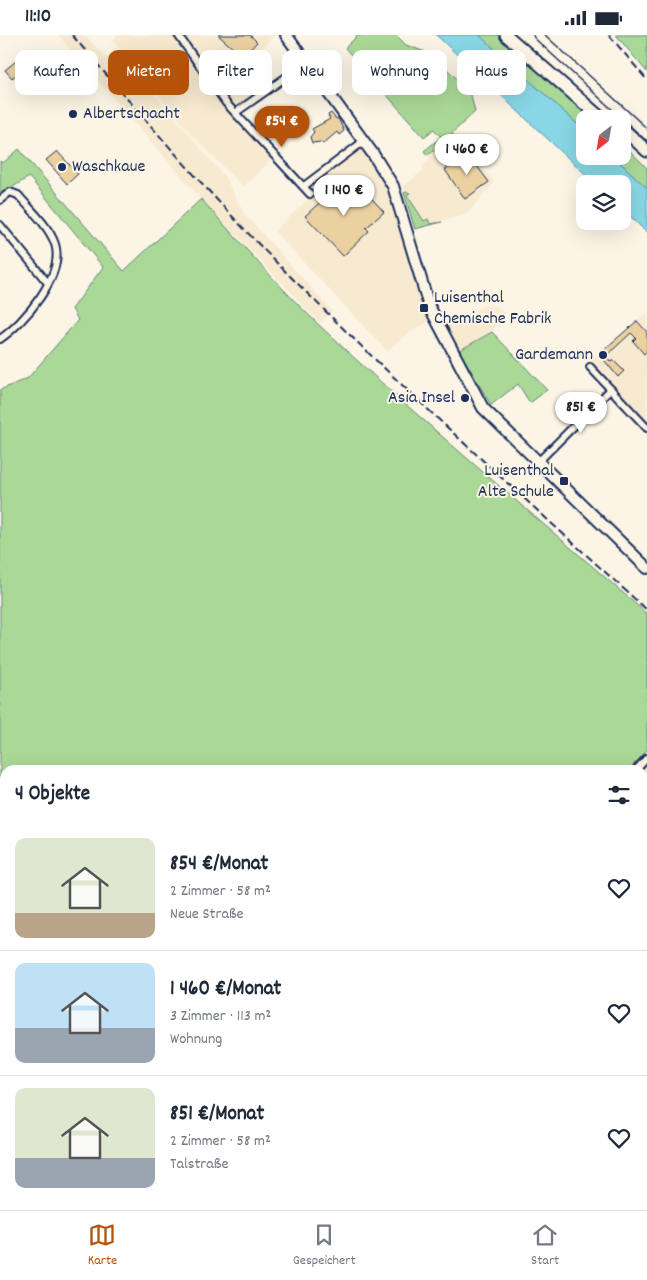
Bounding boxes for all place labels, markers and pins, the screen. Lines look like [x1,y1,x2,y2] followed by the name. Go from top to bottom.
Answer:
[83,102,180,127] place label: Albertschacht
[247,105,317,148] pin: 854 €
[67,108,79,120] marker: Albertschacht
[421,133,513,176] pin: 1 460 €
[72,155,145,180] place label: Waschkaue
[56,161,68,173] marker: Waschkaue
[298,175,390,217] pin: 1 140 €
[434,286,551,332] place label: Luisenthal Chemische Fabrik
[418,302,430,314] marker: Luisenthal Chemische Fabrik
[515,343,593,368] place label: Gardemann
[597,349,609,361] marker: Gardemann
[388,386,456,411] place label: Asia Insel
[546,391,616,434] pin: 851 €
[459,392,471,404] marker: Asia Insel
[478,459,555,505] place label: Luisenthal Alte Schule
[558,475,570,487] marker: Luisenthal Alte Schule

